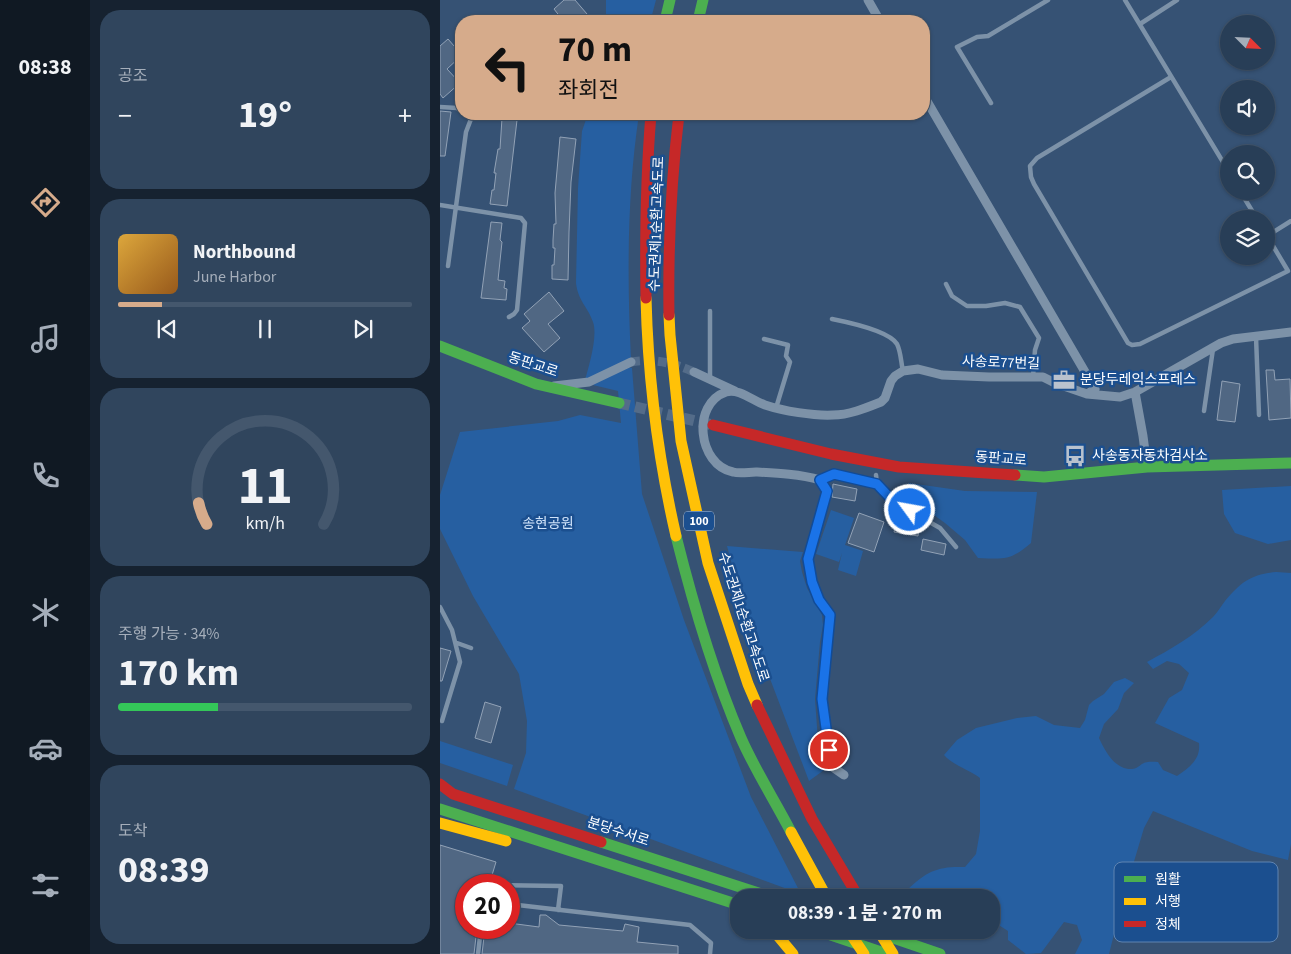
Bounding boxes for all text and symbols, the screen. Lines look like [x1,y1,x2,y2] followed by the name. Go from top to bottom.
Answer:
[1220,15,1275,70] north arrow
[1220,15,1275,265] map controls
[558,25,632,75] text: 70 m
[475,35,540,100] icon: left
[18,51,72,83] text: 08:38
[118,65,147,87] text: 공조
[558,74,619,106] text: 좌회전
[1220,80,1275,135] button: sound
[238,88,292,142] text: 19°
[118,96,132,136] text: −
[398,96,412,136] text: +
[1220,145,1275,200] button: search
[645,156,669,292] street label: 수도권제1순환고속도로
[28,185,63,220] icon: directions
[1220,210,1275,265] button: layers
[193,239,296,266] text: Northbound
[193,266,276,288] text: June Harbor
[153,315,181,343] icon: previous
[251,315,279,343] icon: pause
[349,315,377,343] icon: next
[28,321,63,356] icon: music
[505,348,561,383] street label: 동판교로
[962,352,1040,374] street label: 사송로77번길
[1051,367,1077,393] office icon: 분당두레익스프레스
[1080,370,1196,390] place label: 분당두레익스프레스
[1062,443,1088,469] bus stop icon: 사송동자동차검사소
[1092,446,1208,466] place label: 사송동자동차검사소
[975,447,1028,471] street label: 동판교로
[238,450,292,524] text: 11
[28,458,63,493] icon: phone
[883,483,935,535] position arrow
[245,511,285,536] text: km/h
[684,512,714,530] road number: 100
[522,514,574,534] park label: 송현공원
[713,549,774,685] street label: 수도권제1순환고속도로
[28,595,63,630] icon: climate
[118,623,220,645] text: 주행 가능 · 34%
[118,646,239,700] text: 170 km
[808,729,850,771] pin
[28,731,63,766] icon: car
[815,736,843,764] icon: arrive
[584,813,652,851] street label: 분당수서로
[118,820,147,842] text: 도착
[118,843,210,897] text: 08:39
[1114,862,1278,942] legend
[28,868,63,903] icon: filters
[1155,870,1181,890] text: 원활
[455,874,520,939] speed limit sign: 20
[1155,892,1181,912] text: 서행
[788,900,942,927] text: 08:39 · 1 분 · 270 m
[1155,915,1181,935] text: 정체

